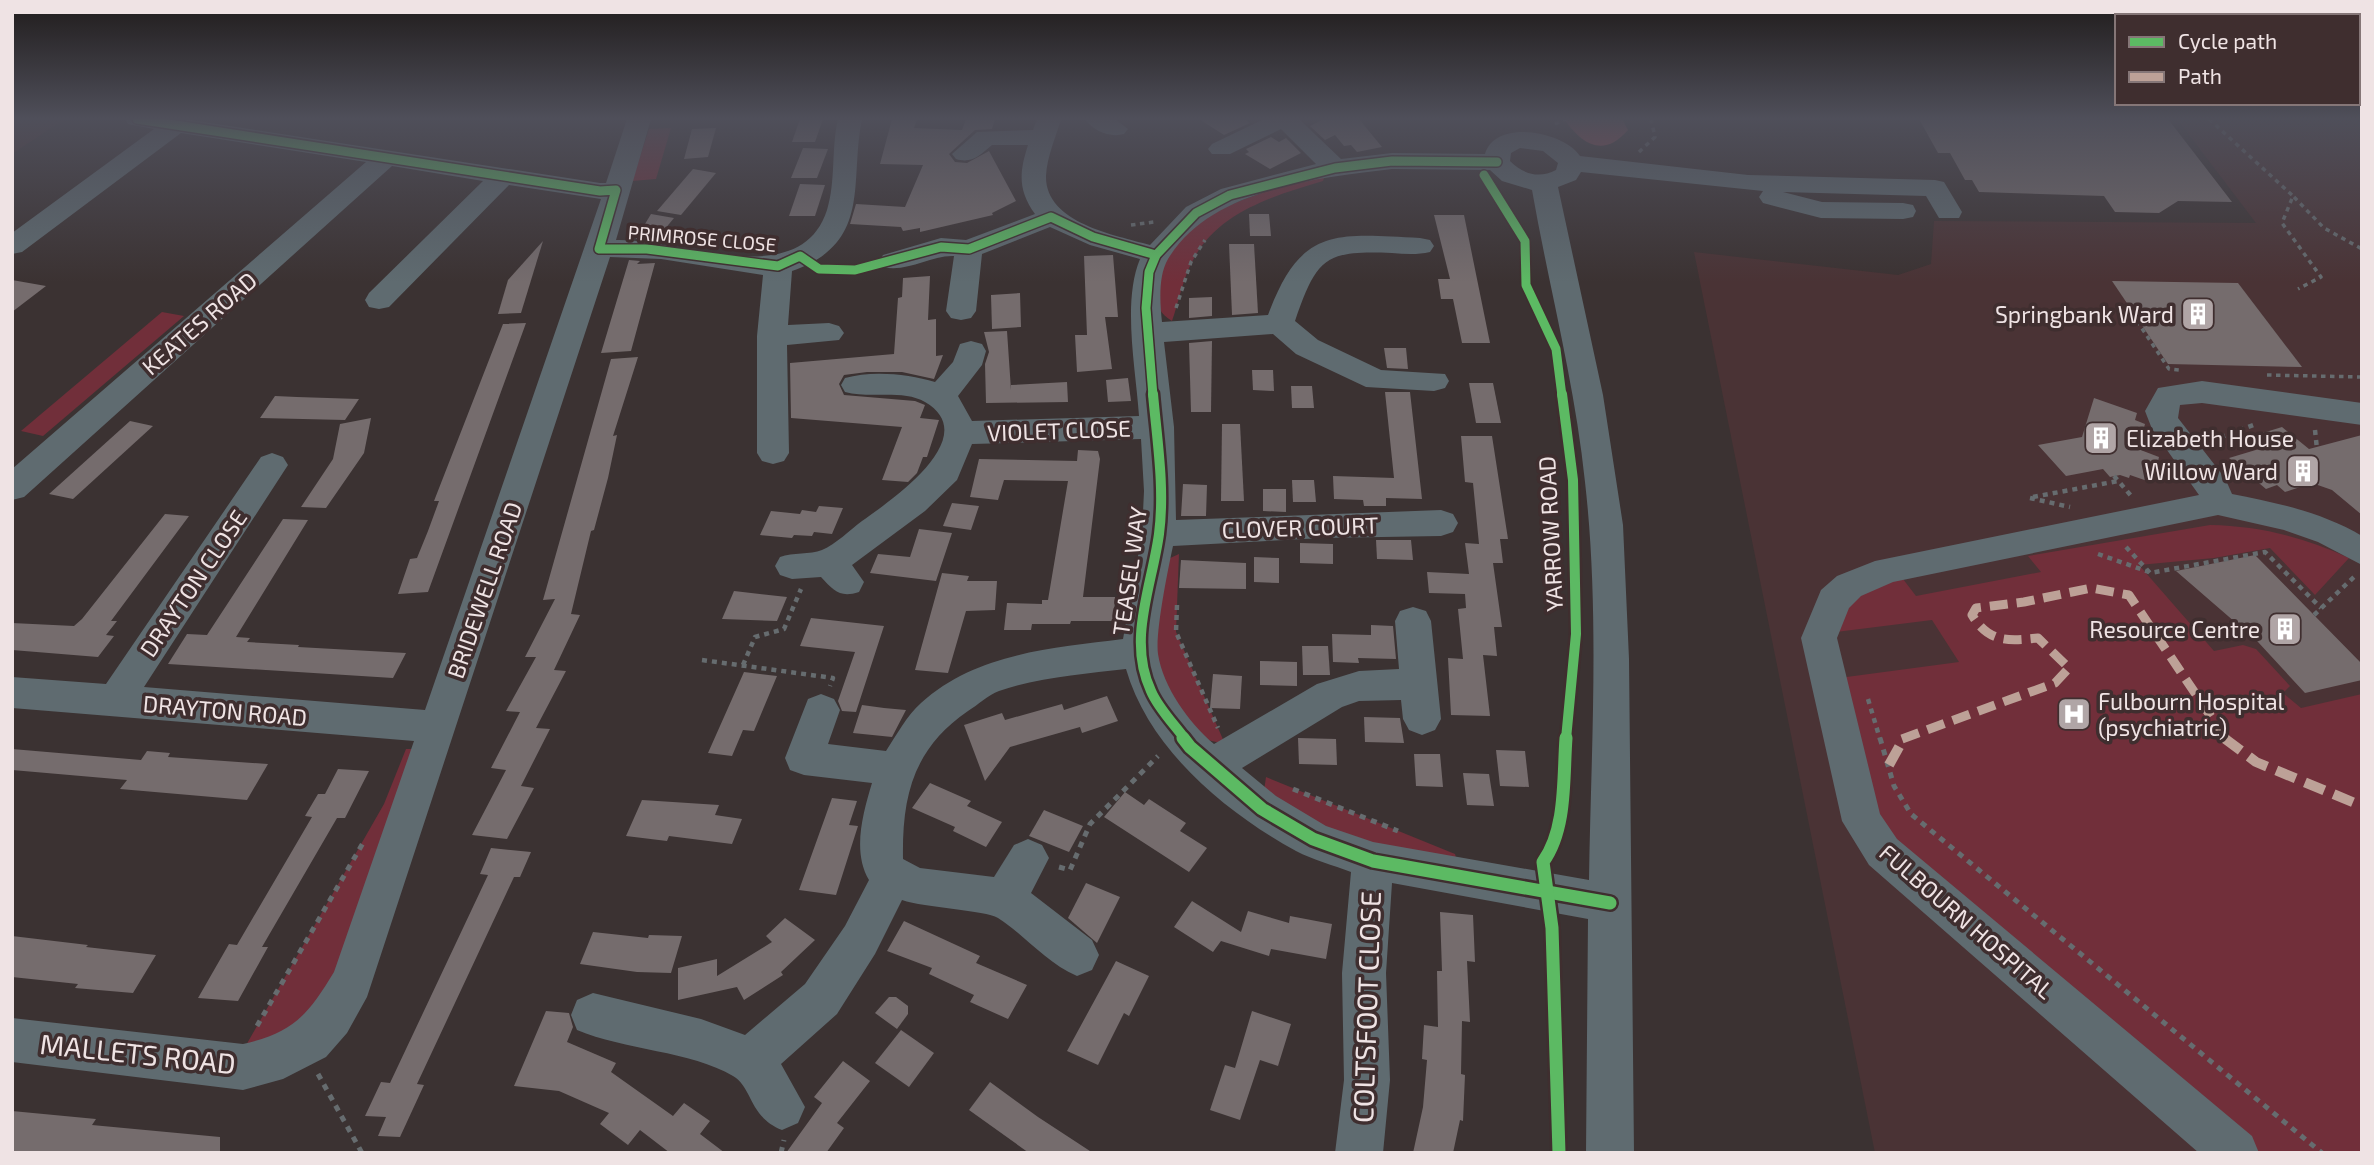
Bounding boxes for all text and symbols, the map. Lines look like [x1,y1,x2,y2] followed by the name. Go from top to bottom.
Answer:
[2115,14,2360,105] legend
[2178,28,2277,53] text: Cycle path
[2178,63,2222,88] text: Path
[627,220,777,256] street label: PRIMROSE CLOSE
[136,266,262,380] street label: KEATES ROAD
[2179,295,2217,333] building icon: Springbank Ward
[1995,300,2174,328] place label: Springbank Ward
[987,413,1131,447] street label: VIOLET CLOSE
[2082,419,2120,457] building icon: Elizabeth House
[2126,424,2294,452] place label: Elizabeth House
[2284,452,2322,490] building icon: Willow Ward
[1532,456,1568,612] street label: YARROW ROAD
[2144,457,2278,485] place label: Willow Ward
[441,498,527,682] street label: BRIDEWELL ROAD
[134,504,252,662] street label: DRAYTON CLOSE
[1106,505,1152,637] street label: TEASEL WAY
[1221,510,1379,544] street label: CLOVER COURT
[2266,610,2304,648] building icon: Resource Centre
[2089,615,2260,643] place label: Resource Centre
[2098,687,2285,741] place label: Fulbourn Hospital (psychiatric)
[142,689,308,731] street label: DRAYTON ROAD
[2055,695,2093,733] hospital icon: Fulbourn Hospital (psychiatric)
[1874,838,2060,1004] street label: FULBOURN HOSPITAL
[1345,891,1387,1123] street label: COLTSFOOT CLOSE
[38,1026,238,1080] street label: MALLETS ROAD

